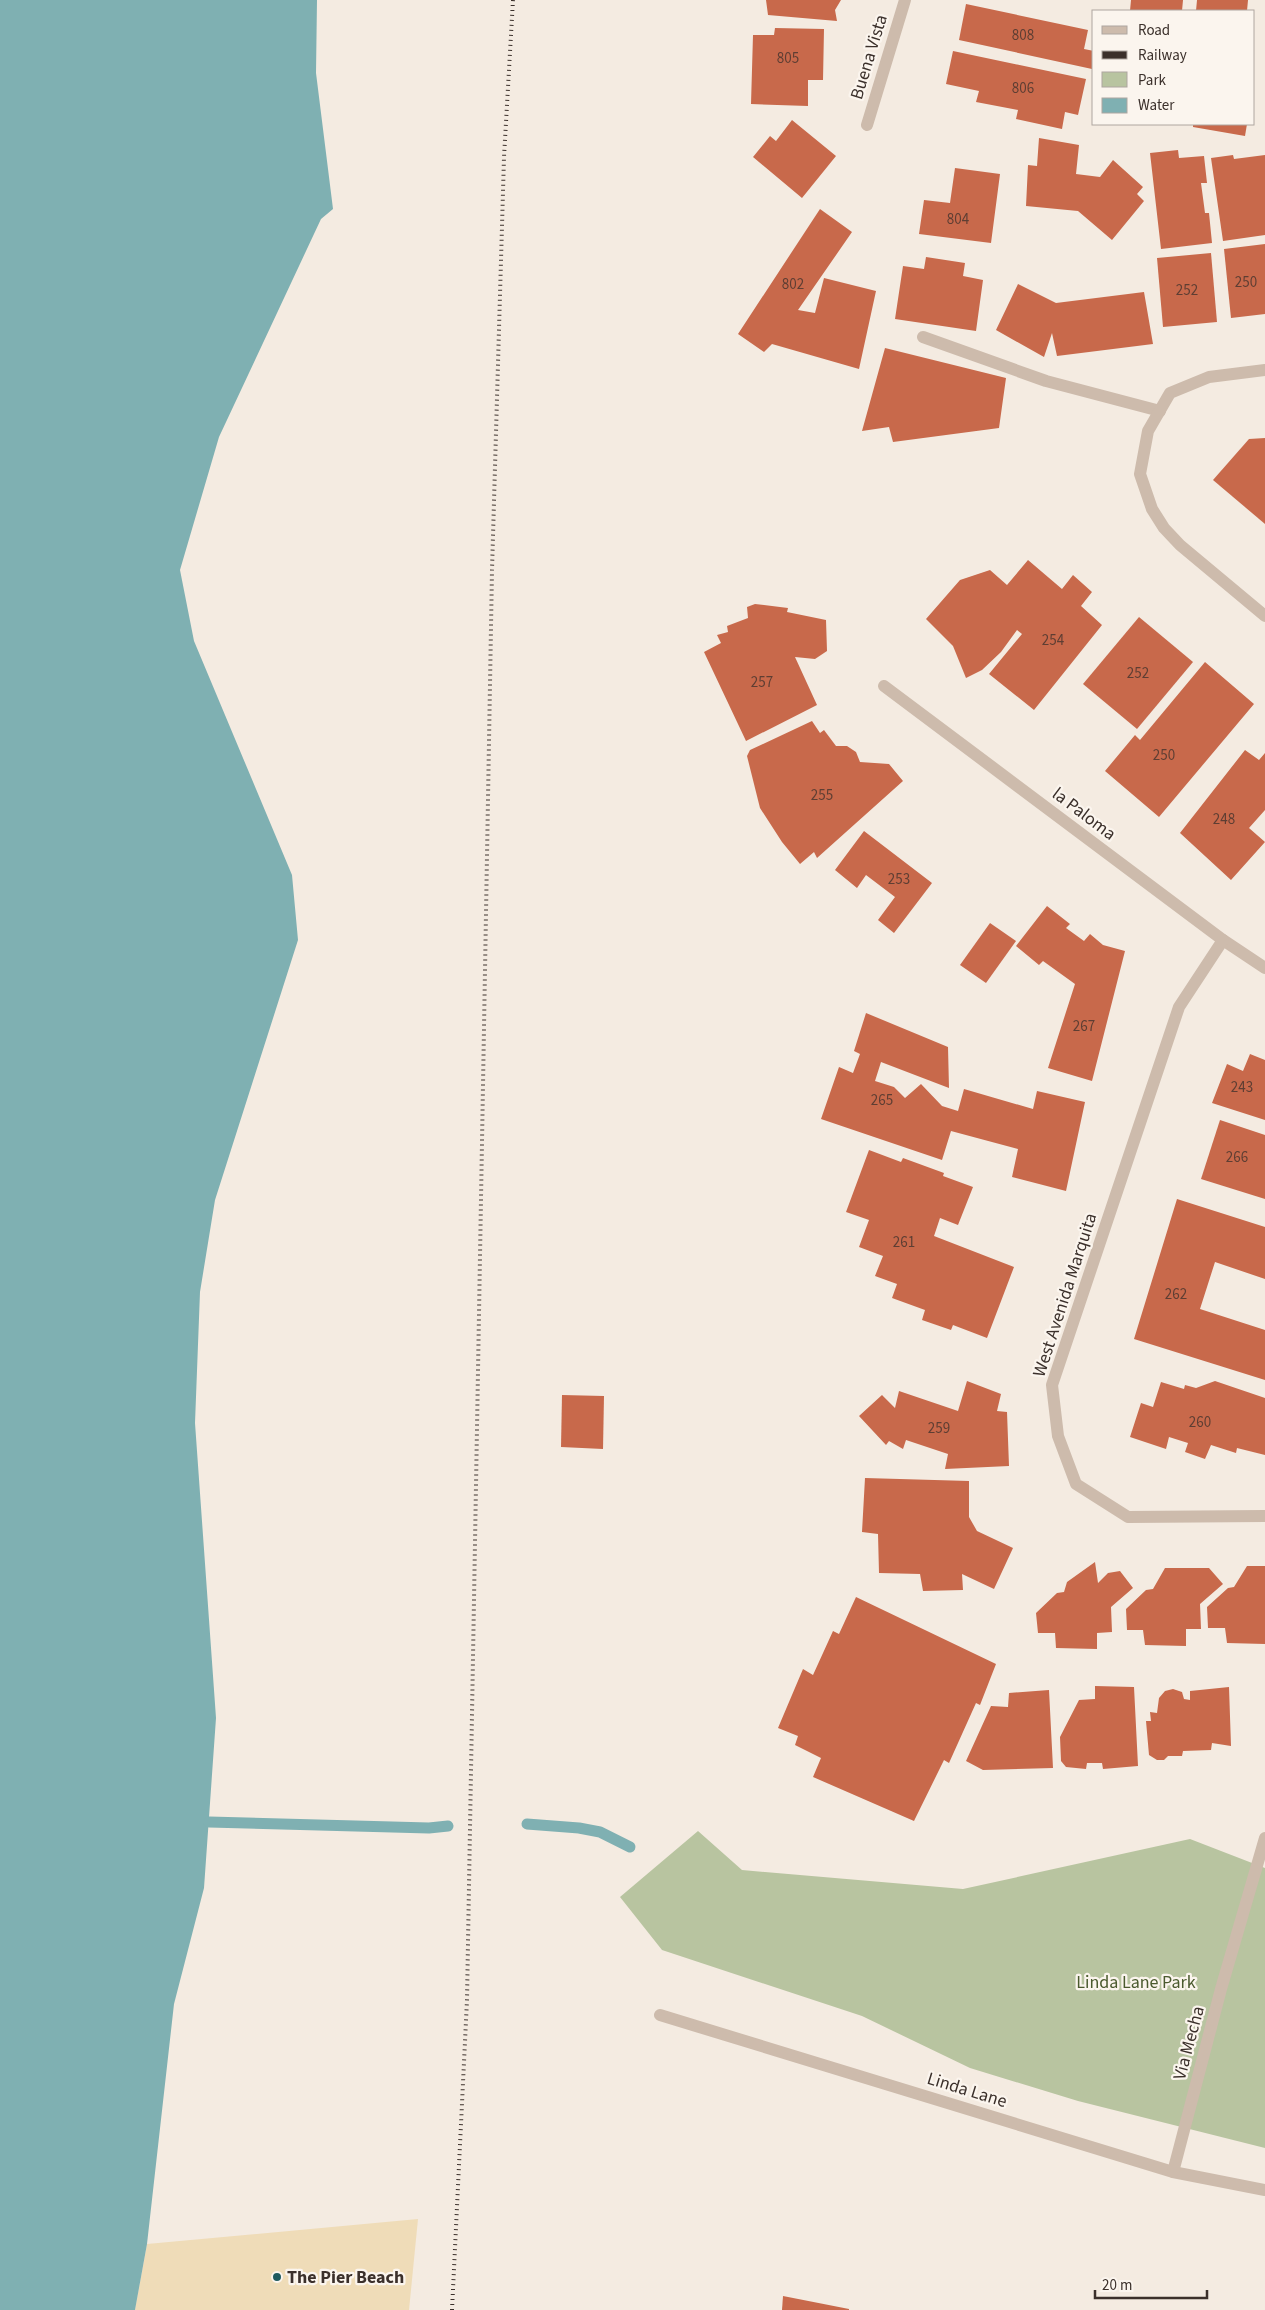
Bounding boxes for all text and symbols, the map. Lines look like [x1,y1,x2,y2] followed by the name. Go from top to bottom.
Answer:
[1092,10,1255,125] legend
[844,12,894,102] street label: Buena Vista
[1138,20,1170,41] text: Road
[1012,25,1034,46] house number: 808
[1138,45,1187,66] text: Railway
[777,48,799,69] house number: 805
[1138,70,1167,91] text: Park
[1012,78,1034,99] house number: 806
[1138,95,1175,116] text: Water
[947,209,970,230] house number: 804
[1235,272,1257,293] house number: 250
[782,274,804,295] house number: 802
[1176,280,1198,301] house number: 252
[1042,630,1065,651] house number: 254
[1127,663,1149,684] house number: 252
[751,672,773,693] house number: 257
[1153,745,1175,766] house number: 250
[1047,782,1121,846] street label: la Paloma
[811,785,833,806] house number: 255
[1213,809,1235,830] house number: 248
[888,869,910,890] house number: 253
[1073,1016,1095,1037] house number: 267
[1231,1077,1253,1098] house number: 243
[871,1090,893,1111] house number: 265
[1226,1147,1248,1168] house number: 266
[1027,1210,1103,1380] street label: West Avenida Marquita
[893,1232,915,1253] house number: 261
[1165,1284,1187,1305] house number: 262
[1189,1412,1211,1433] house number: 260
[928,1418,950,1439] house number: 259
[1076,1970,1196,1995] park label: Linda Lane Park
[1167,2003,1211,2083] street label: Via Mecha
[924,2066,1010,2114] street label: Linda Lane
[287,2265,404,2290] place label: The Pier Beach
[1095,2268,1208,2300] scale bar
[271,2271,283,2283] marker: The Pier Beach
[1102,2275,1132,2296] text: 20 m

